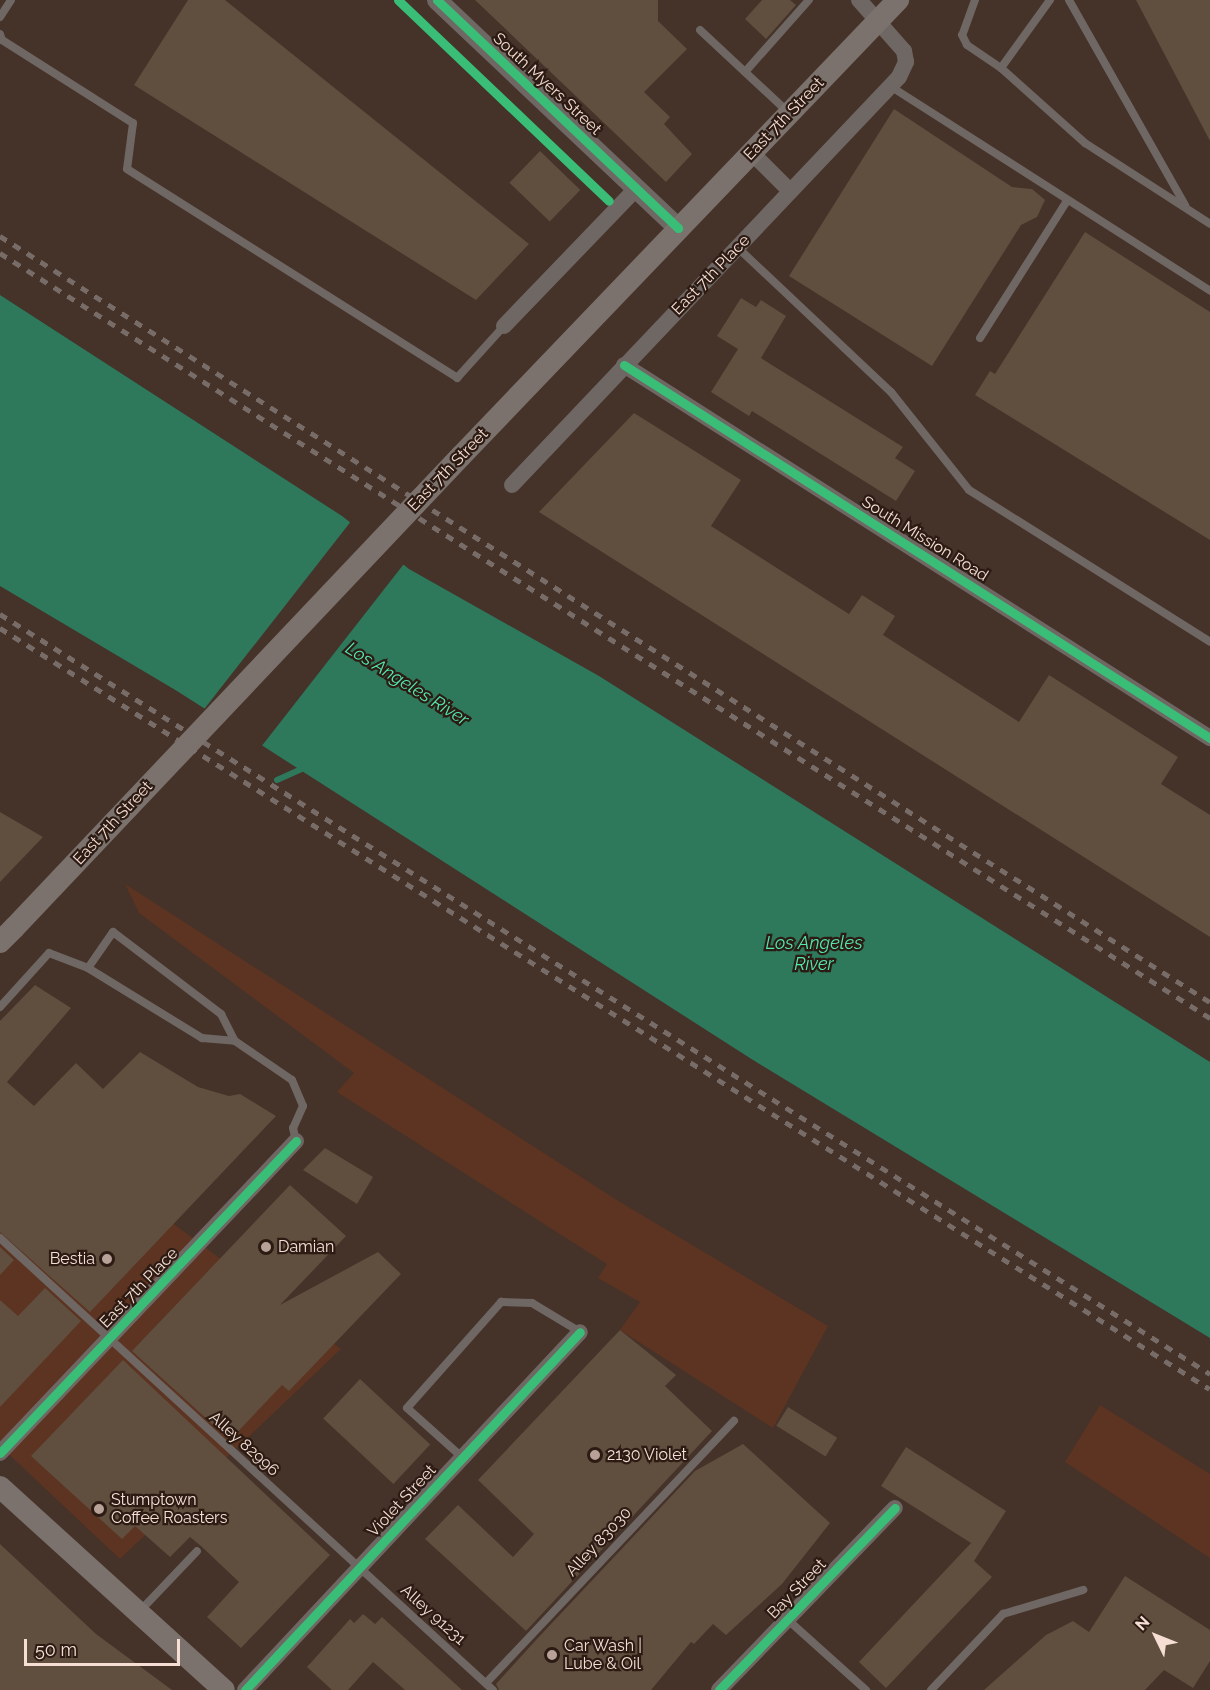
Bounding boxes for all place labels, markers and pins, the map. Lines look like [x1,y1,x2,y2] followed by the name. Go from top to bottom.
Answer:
[278,1237,334,1257] place label: Damian
[259,1240,273,1254] marker: Damian
[50,1249,95,1269] place label: Bestia
[100,1252,114,1266] marker: Bestia
[607,1445,688,1465] place label: 2130 Violet
[588,1448,602,1462] marker: 2130 Violet
[111,1490,227,1528] place label: Stumptown Coffee Roasters
[92,1502,106,1516] marker: Stumptown Coffee Roasters
[564,1636,643,1674] place label: Car Wash | Lube & Oil
[545,1648,559,1662] marker: Car Wash | Lube & Oil

